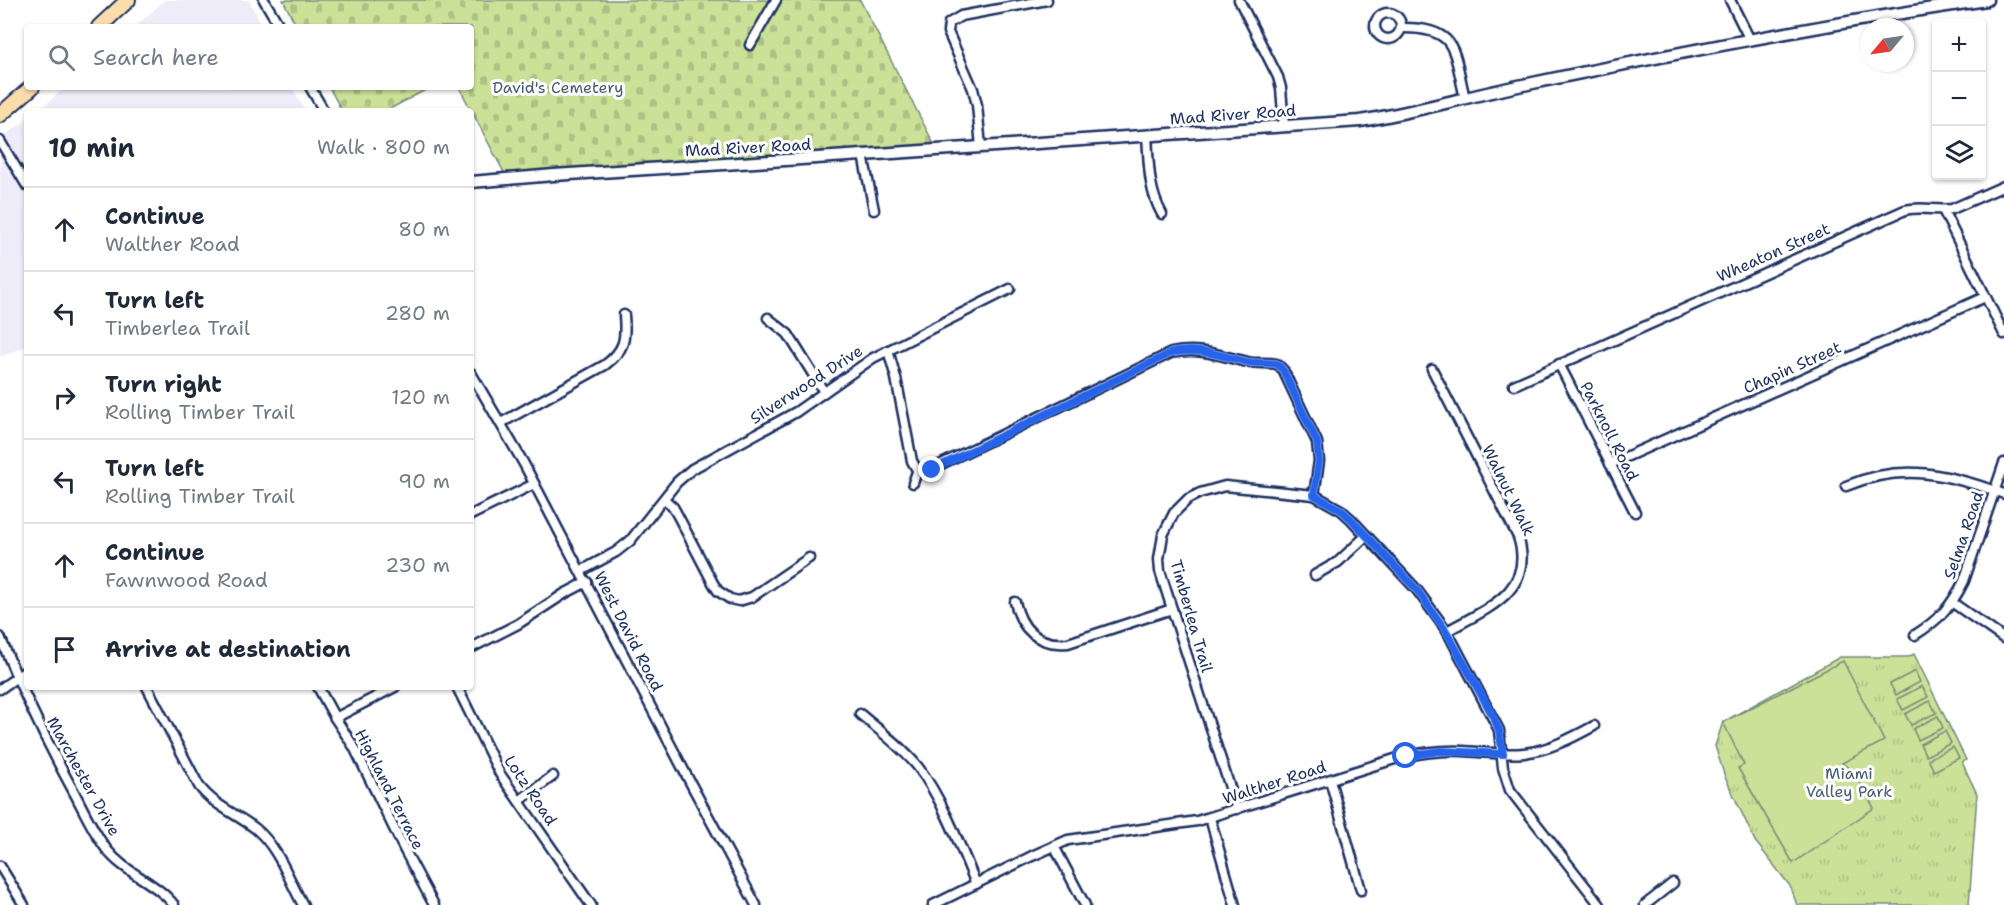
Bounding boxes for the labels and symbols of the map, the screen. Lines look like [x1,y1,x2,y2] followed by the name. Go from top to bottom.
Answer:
[1860,18,1914,72] north arrow
[492,77,624,98] park label: David's Cemetery
[1169,100,1297,129] street label: Mad River Road
[684,134,812,161] street label: Mad River Road
[1713,218,1833,287] street label: Wheaton Street
[1740,337,1844,398] street label: Chapin Street
[746,340,867,429] street label: Silverwood Drive
[1576,378,1644,484] street label: Parknoll Road
[1477,441,1540,539] street label: Walnut Walk
[918,456,944,482] route end
[1939,488,1988,582] street label: Selma Road
[1165,557,1218,675] street label: Timberlea Trail
[589,568,668,695] street label: West David Road
[42,713,125,840] street label: Marchester Drive
[350,725,429,853] street label: Highland Terrace
[1392,742,1418,768] route start
[499,751,562,829] street label: Lotz Road
[1220,756,1329,809] street label: Walther Road
[1806,763,1892,802] park label: Miami Valley Park

